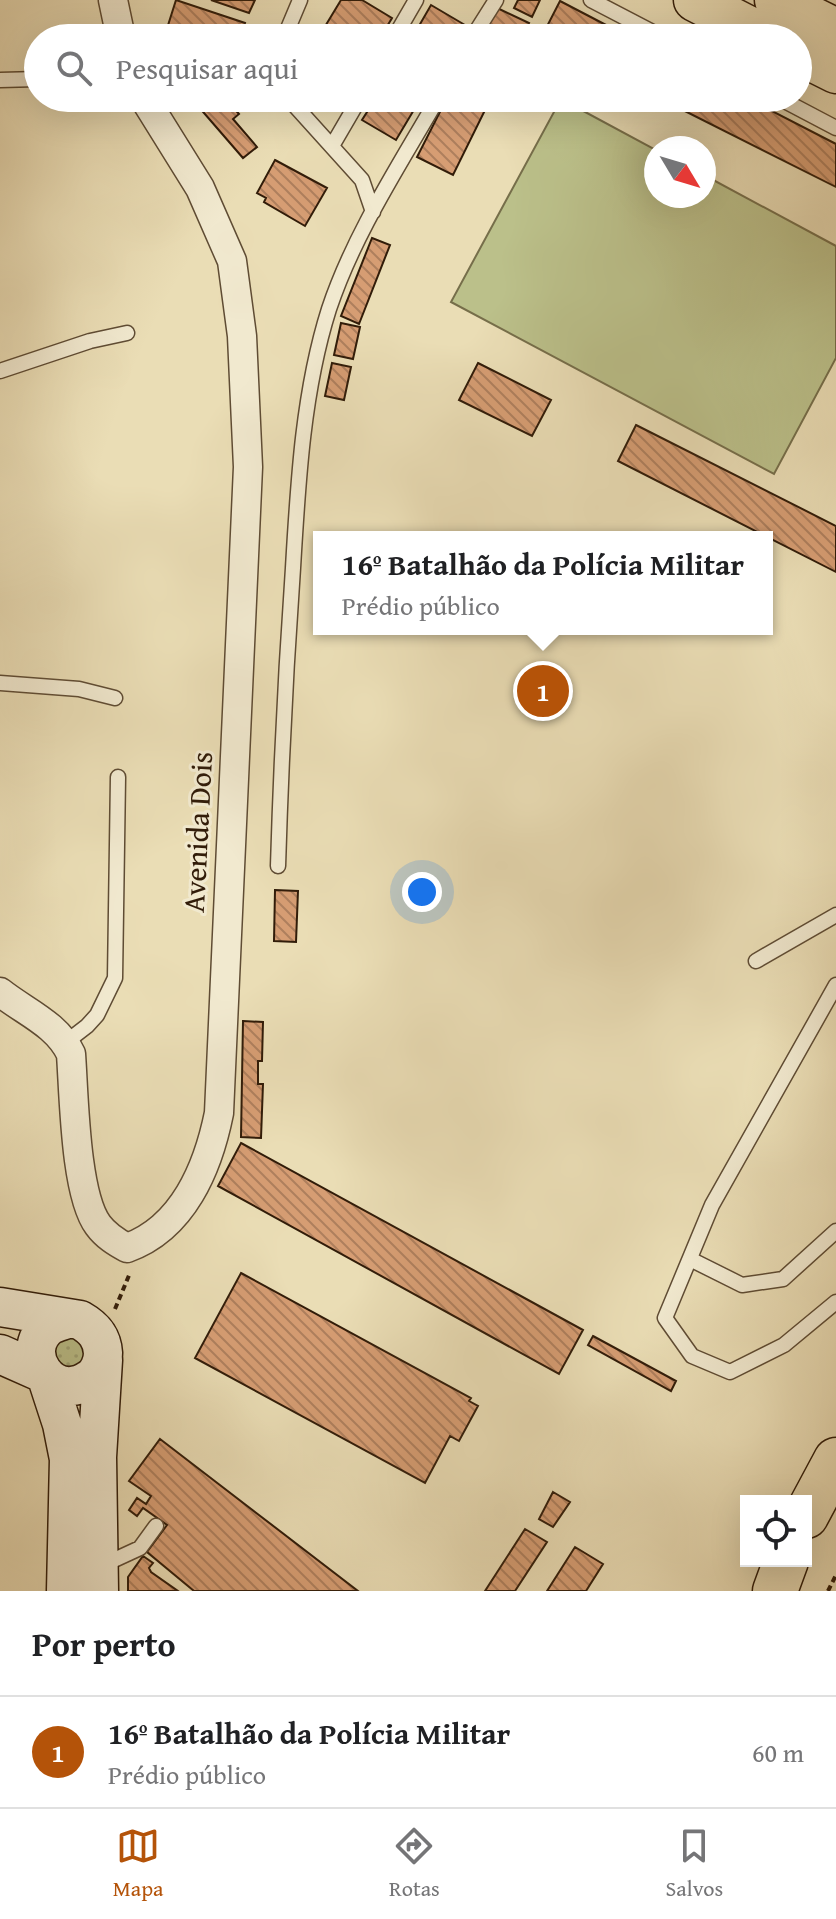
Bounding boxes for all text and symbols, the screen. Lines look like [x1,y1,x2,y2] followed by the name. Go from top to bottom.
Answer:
[24,24,812,112] search box
[52,46,96,90] icon: search
[116,46,298,90] text: Pesquisar aqui
[644,136,716,208] north arrow
[313,531,773,635] popup
[342,542,744,586] text: 16º Batalhão da Polícia Militar
[342,586,500,625] text: Prédio público
[517,661,569,721] pin: 1
[171,750,223,914] street label: Avenida Dois
[402,872,442,912] your location
[740,1495,812,1567] map controls
[740,1495,812,1567] button: locate
[32,1619,176,1668] text: Por perto
[108,1711,510,1755] text: 16º Batalhão da Polícia Militar
[51,1733,65,1772] text: 1
[752,1733,804,1772] text: 60 m
[108,1755,266,1794] text: Prédio público
[113,1824,163,1904] tab: Mapa
[389,1824,440,1904] tab: Rotas
[665,1824,723,1904] tab: Salvos

